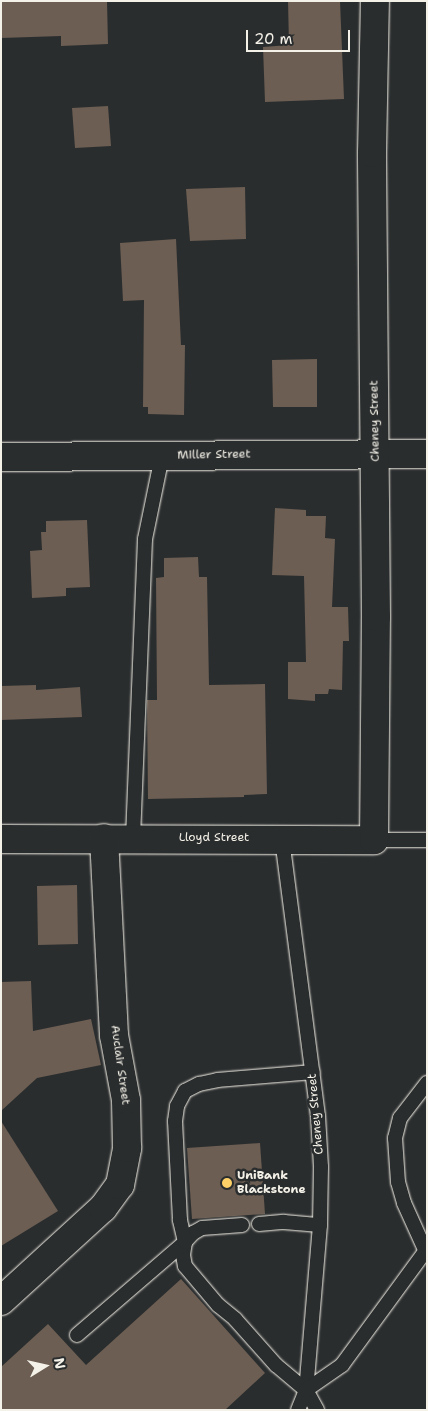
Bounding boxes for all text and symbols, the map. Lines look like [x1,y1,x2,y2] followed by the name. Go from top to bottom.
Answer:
[248,20,352,52] scale bar
[254,29,293,49] text: 20 m
[367,380,383,462] street label: Cheney Street
[177,447,251,463] street label: Miller Street
[179,831,249,845] street label: Lloyd Street
[107,1024,133,1106] street label: Auclair Street
[305,1073,327,1155] street label: Cheney Street
[237,1169,306,1197] place label: UniBank Blackstone
[221,1177,233,1189] marker: UniBank Blackstone
[20,1341,70,1391] north arrow
[50,1356,70,1370] text: N

